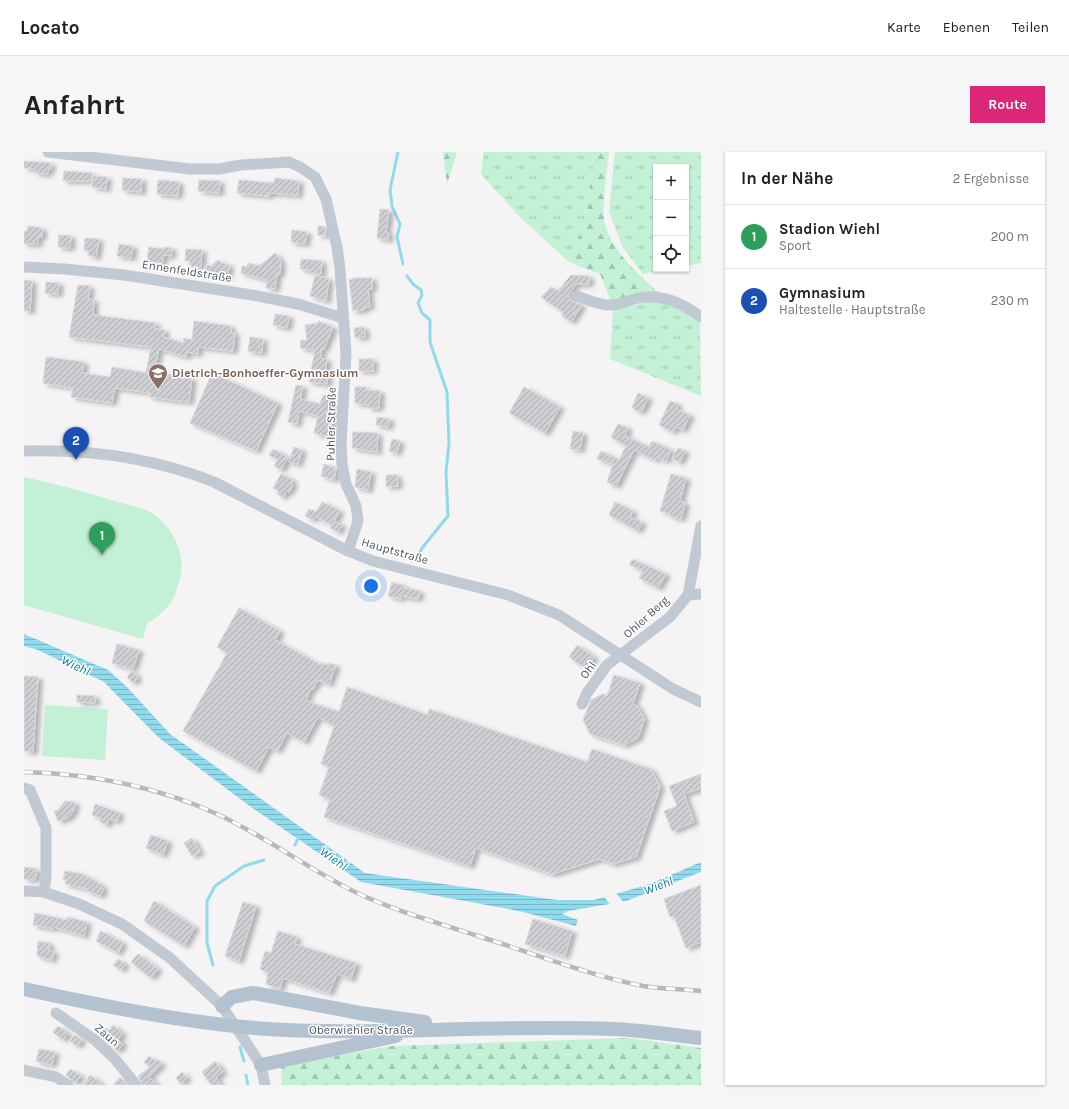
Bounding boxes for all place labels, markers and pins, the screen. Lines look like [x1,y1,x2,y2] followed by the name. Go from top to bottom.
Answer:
[147,362,169,390] school or university icon: Dietrich-Bonhoeffer-Gymnasium
[172,366,359,380] place label: Dietrich-Bonhoeffer-Gymnasium
[63,427,89,460] pin: 2
[89,522,115,555] pin: 1

